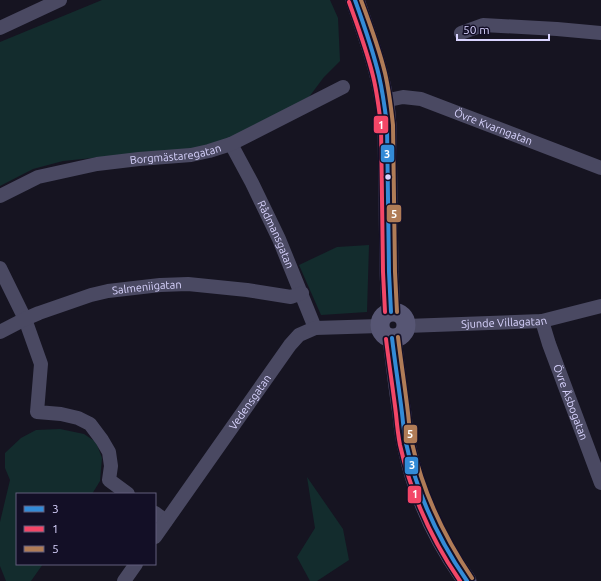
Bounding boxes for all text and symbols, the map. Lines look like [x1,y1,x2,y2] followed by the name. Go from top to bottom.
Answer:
[457,16,549,42] scale bar
[463,23,490,36] text: 50 m
[452,106,534,147] street label: Övre Kvarngatan
[373,115,389,134] line badge: 1
[378,119,384,131] text: 1
[129,142,223,166] street label: Borgmästaregatan
[380,144,395,163] line badge: 3
[384,148,390,160] text: 3
[383,172,393,182] unlabelled marker
[255,198,296,270] street label: Rådmansgatan
[386,204,402,223] line badge: 5
[391,208,397,220] text: 5
[111,278,182,296] street label: Salmeniigatan
[461,314,548,330] street label: Sjunde Villagatan
[551,363,590,442] street label: Övre Åsbogatan
[226,372,273,432] street label: Vedensgatan
[403,424,418,444] line badge: 5
[407,428,413,440] text: 5
[404,456,419,475] line badge: 3
[409,459,415,471] text: 3
[407,485,422,504] line badge: 1
[412,488,418,500] text: 1
[16,493,156,565] legend
[52,502,59,515] text: 3
[52,522,59,535] text: 1
[52,542,59,555] text: 5

